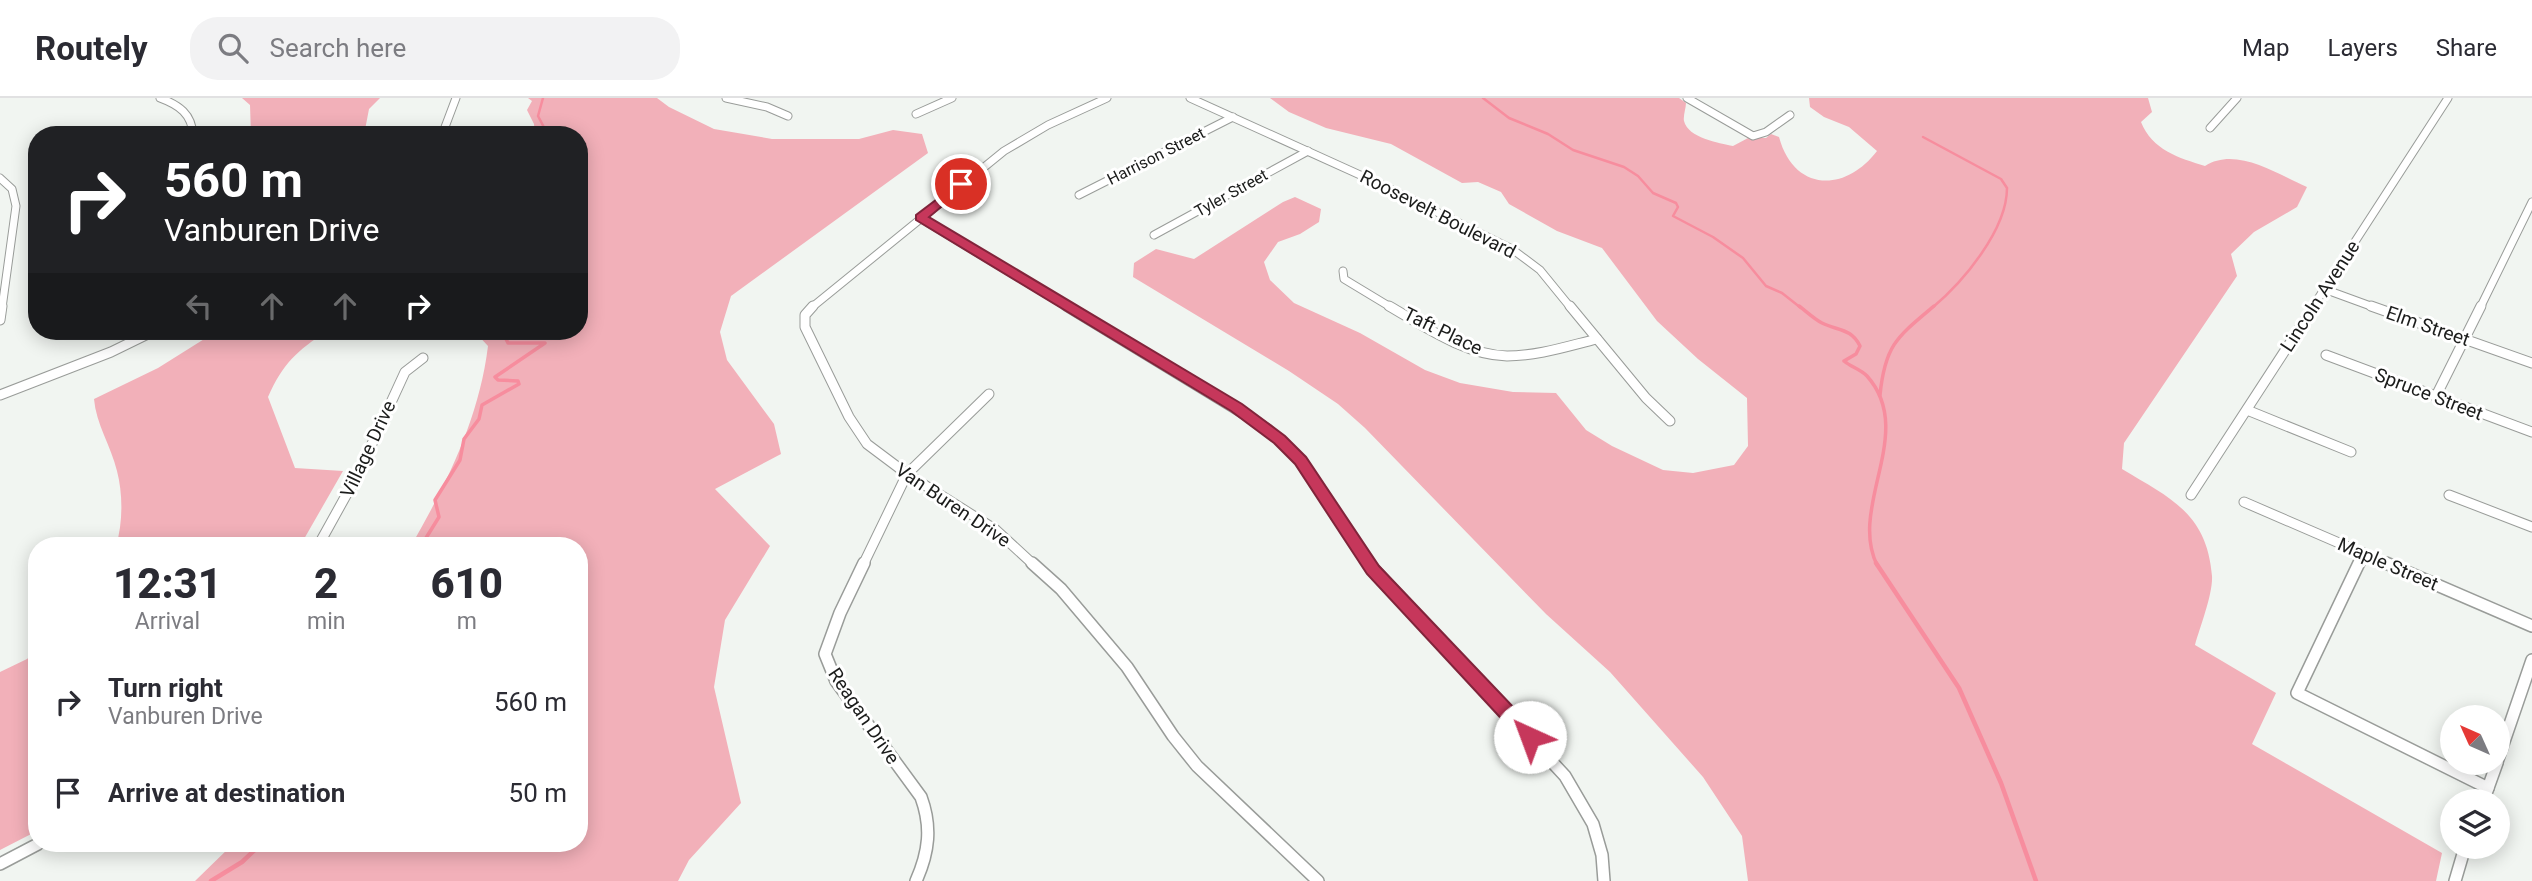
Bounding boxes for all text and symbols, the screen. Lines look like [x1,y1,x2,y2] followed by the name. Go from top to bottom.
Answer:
[190,17,680,80] search box
[35,29,148,68] text: Routely
[214,29,252,67] icon: search
[270,33,406,63] text: Search here
[2242,34,2290,62] text: Map
[2328,34,2398,62] text: Layers
[2436,34,2497,62] text: Share
[1104,123,1208,189] street label: Harrison Street
[164,152,303,209] text: 560 m
[49,154,140,245] icon: right
[931,154,991,214] pin
[942,165,980,203] icon: arrive
[1191,165,1271,221] street label: Tyler Street
[1356,165,1520,263] street label: Roosevelt Boulevard
[164,211,379,249] text: Vanburen Drive
[2275,236,2365,356] street label: Lincoln Avenue
[180,287,218,325] icon: left
[253,287,291,325] icon: ahead
[326,287,364,325] icon: ahead
[399,287,437,325] icon: right
[2383,301,2473,351] street label: Elm Street
[1400,302,1486,360] street label: Taft Place
[2372,363,2486,425] street label: Spruce Street
[336,397,400,501] street label: Village Drive
[891,458,1015,552] street label: Van Buren Drive
[2334,532,2442,596] street label: Maple Street
[113,559,222,608] text: 12:31
[314,559,338,608] text: 2
[430,559,503,608] text: 610
[135,608,200,635] text: Arrival
[307,608,345,635] text: min
[457,608,477,635] text: m
[823,664,905,768] street label: Reagan Drive
[108,673,223,703] text: Turn right
[49,683,87,721] icon: right
[494,687,567,717] text: 560 m
[1493,700,1567,774] position arrow
[108,703,263,730] text: Vanburen Drive
[2440,705,2510,775] north arrow
[2440,705,2510,859] map controls
[49,774,87,812] icon: arrive
[108,778,345,808] text: Arrive at destination
[509,778,567,808] text: 50 m
[2440,789,2510,859] button: layers

